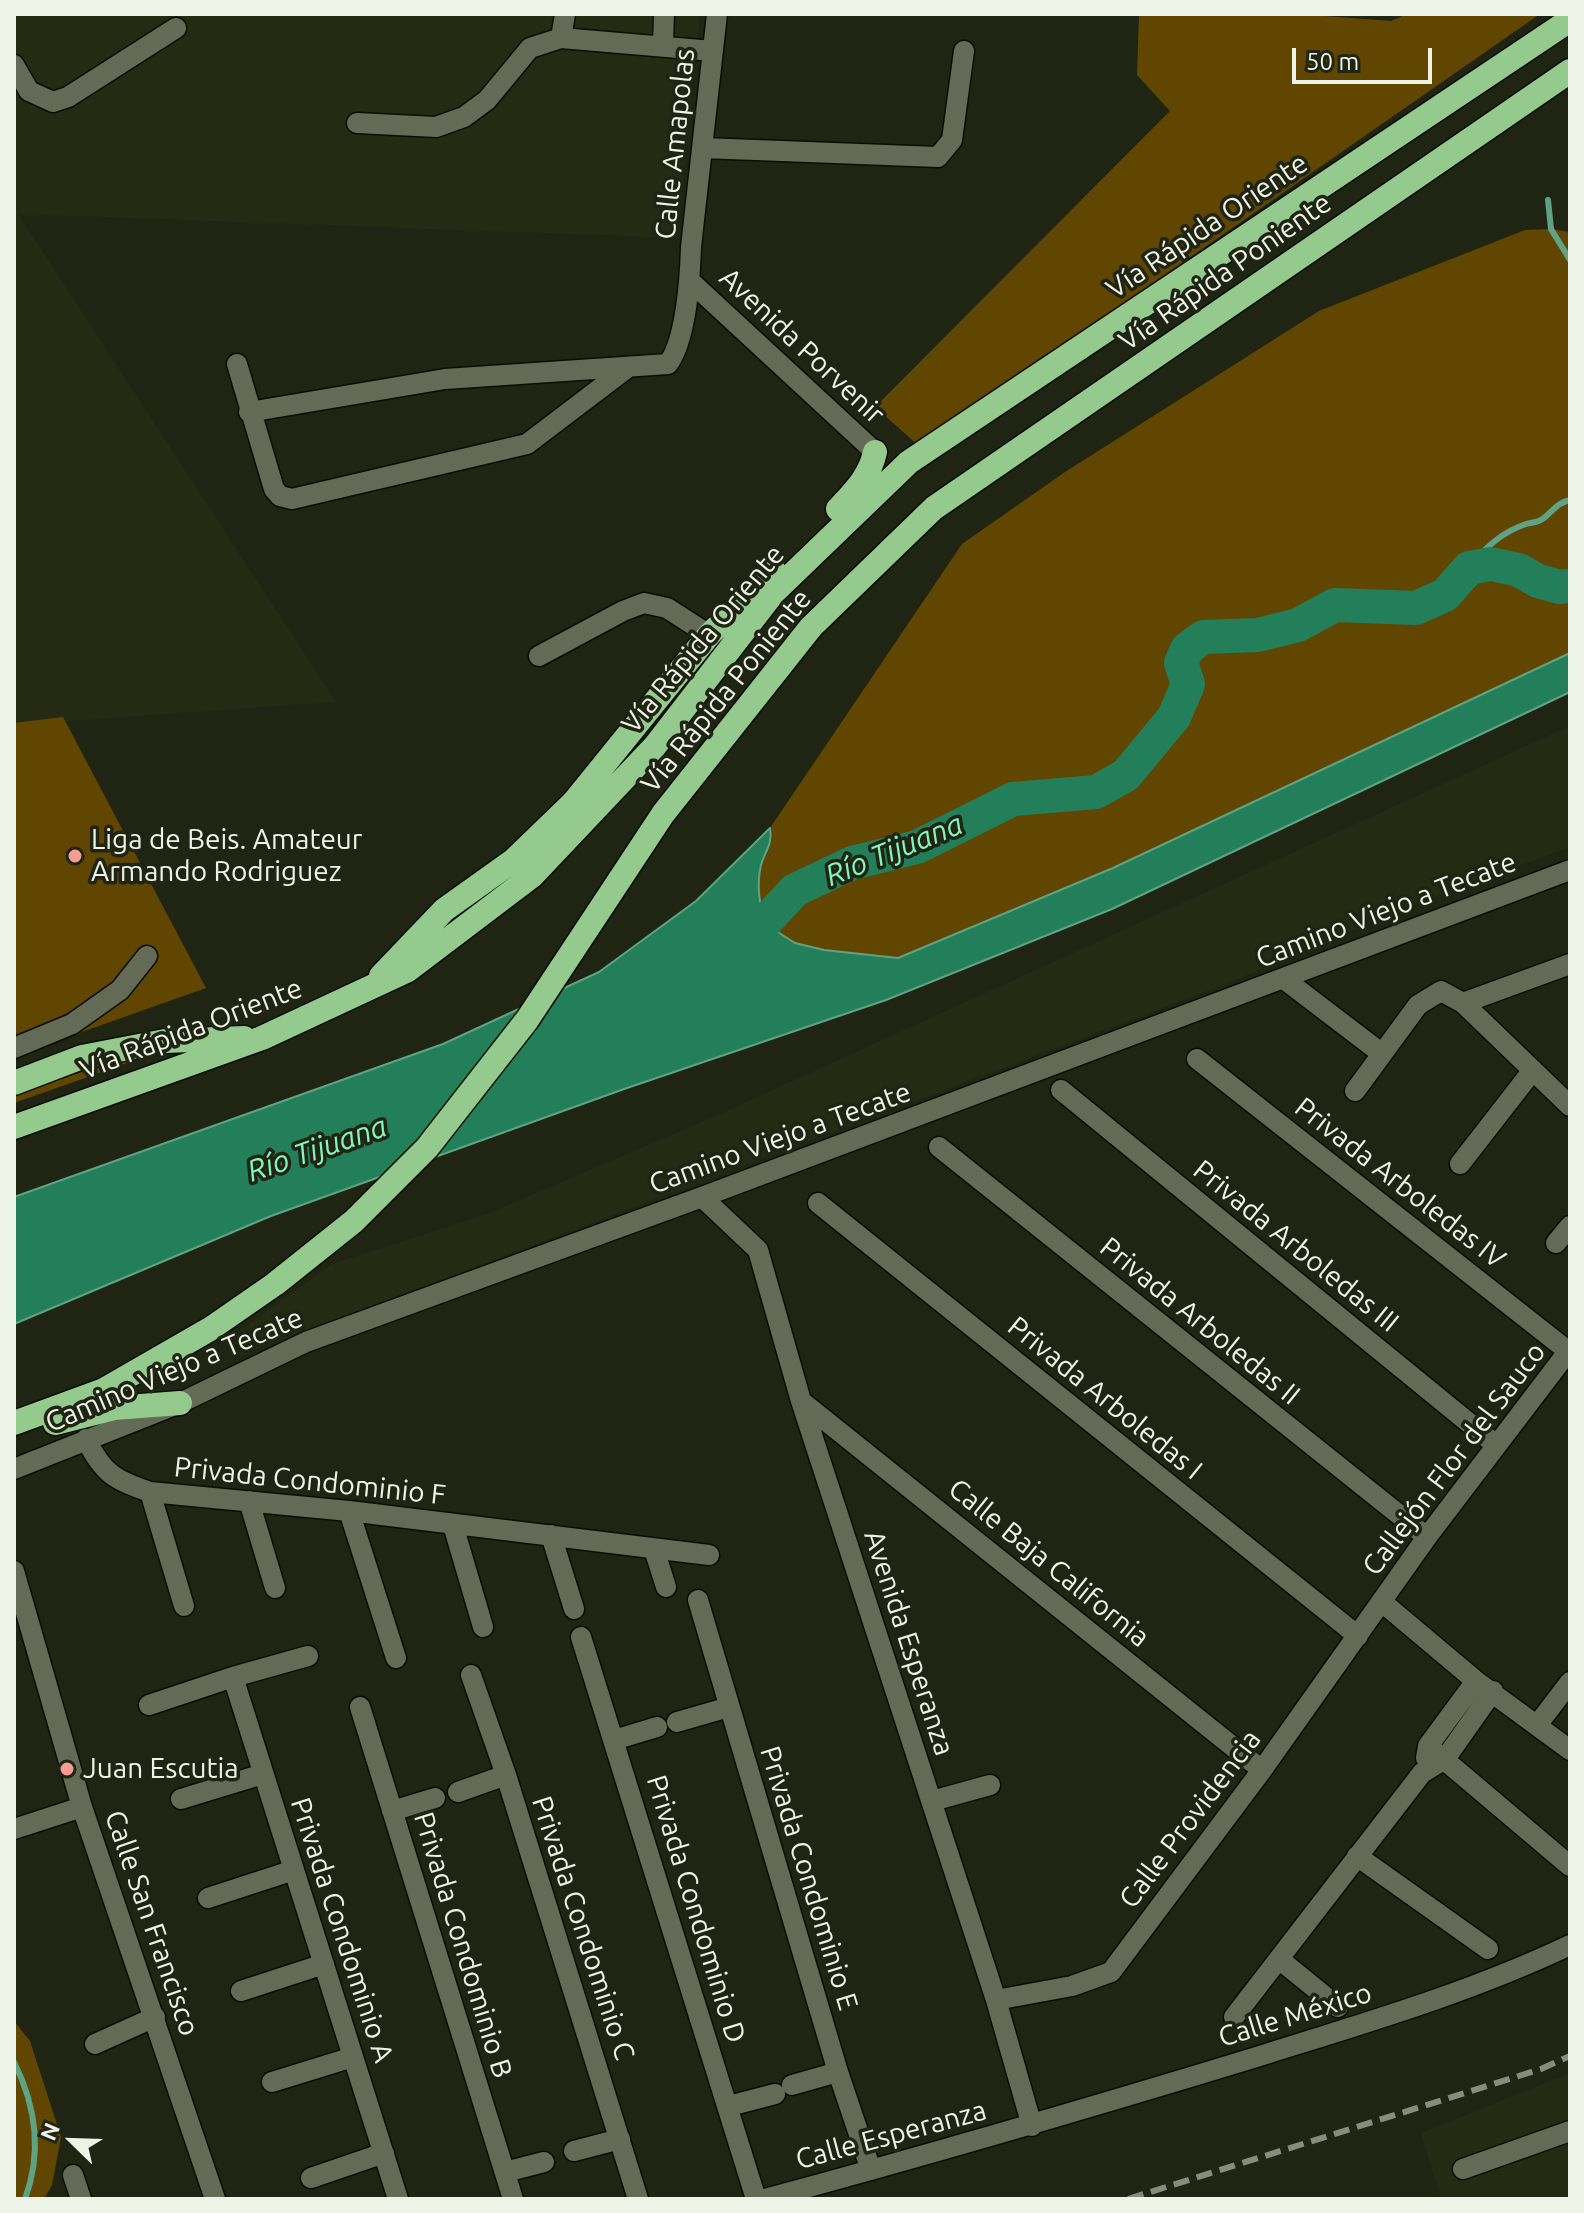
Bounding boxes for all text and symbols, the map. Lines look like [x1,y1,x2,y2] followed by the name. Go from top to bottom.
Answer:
[1296,32,1436,82] scale bar
[648,47,702,241] street label: Calle Amapolas
[1306,48,1359,75] text: 50 m
[1100,146,1314,306] street label: Vía Rápida Oriente
[1112,186,1338,358] street label: Vía Rápida Poniente
[713,261,891,431] street label: Avenida Porvenir
[614,538,792,740] street label: Vía Rápida Oriente
[634,583,818,799] street label: Vía Rápida Poniente
[820,806,968,894] water label: Río Tijuana
[91,823,362,889] place label: Liga de Beis. Amateur Armando Rodriguez
[1251,845,1521,975] street label: Camino Viejo a Tecate
[66,847,84,865] marker: Liga de Beis. Amateur Armando Rodriguez
[75,971,307,1087] street label: Vía Rápida Oriente
[645,1075,915,1201] street label: Camino Viejo a Tecate
[1288,1090,1512,1276] street label: Privada Arboledas IV
[242,1108,392,1190] water label: Río Tijuana
[1187,1153,1405,1339] street label: Privada Arboledas III
[1093,1230,1307,1412] street label: Privada Arboledas II
[40,1301,308,1439] street label: Camino Viejo a Tecate
[1001,1309,1209,1487] street label: Privada Arboledas I
[1356,1336,1552,1582] street label: Callejón Flor del Sauco
[173,1450,447,1512] street label: Privada Condominio F
[942,1472,1156,1654] street label: Calle Baja California
[857,1526,961,1760] street label: Avenida Esperanza
[1112,1723,1268,1915] street label: Calle Providencia
[753,1742,865,2014] street label: Privada Condominio E
[83,1752,239,1786] place label: Juan Escutia
[58,1760,76,1778] marker: Juan Escutia
[639,1771,753,2047] street label: Privada Condominio D
[524,1792,642,2064] street label: Privada Condominio C
[283,1793,401,2067] street label: Privada Condominio A
[98,1806,206,2040] street label: Calle San Francisco
[407,1808,519,2082] street label: Privada Condominio B
[1214,1976,1376,2054] street label: Calle México
[792,2093,990,2177] street label: Calle Esperanza
[32,2101,112,2181] north arrow
[35,2119,64,2144] text: N

